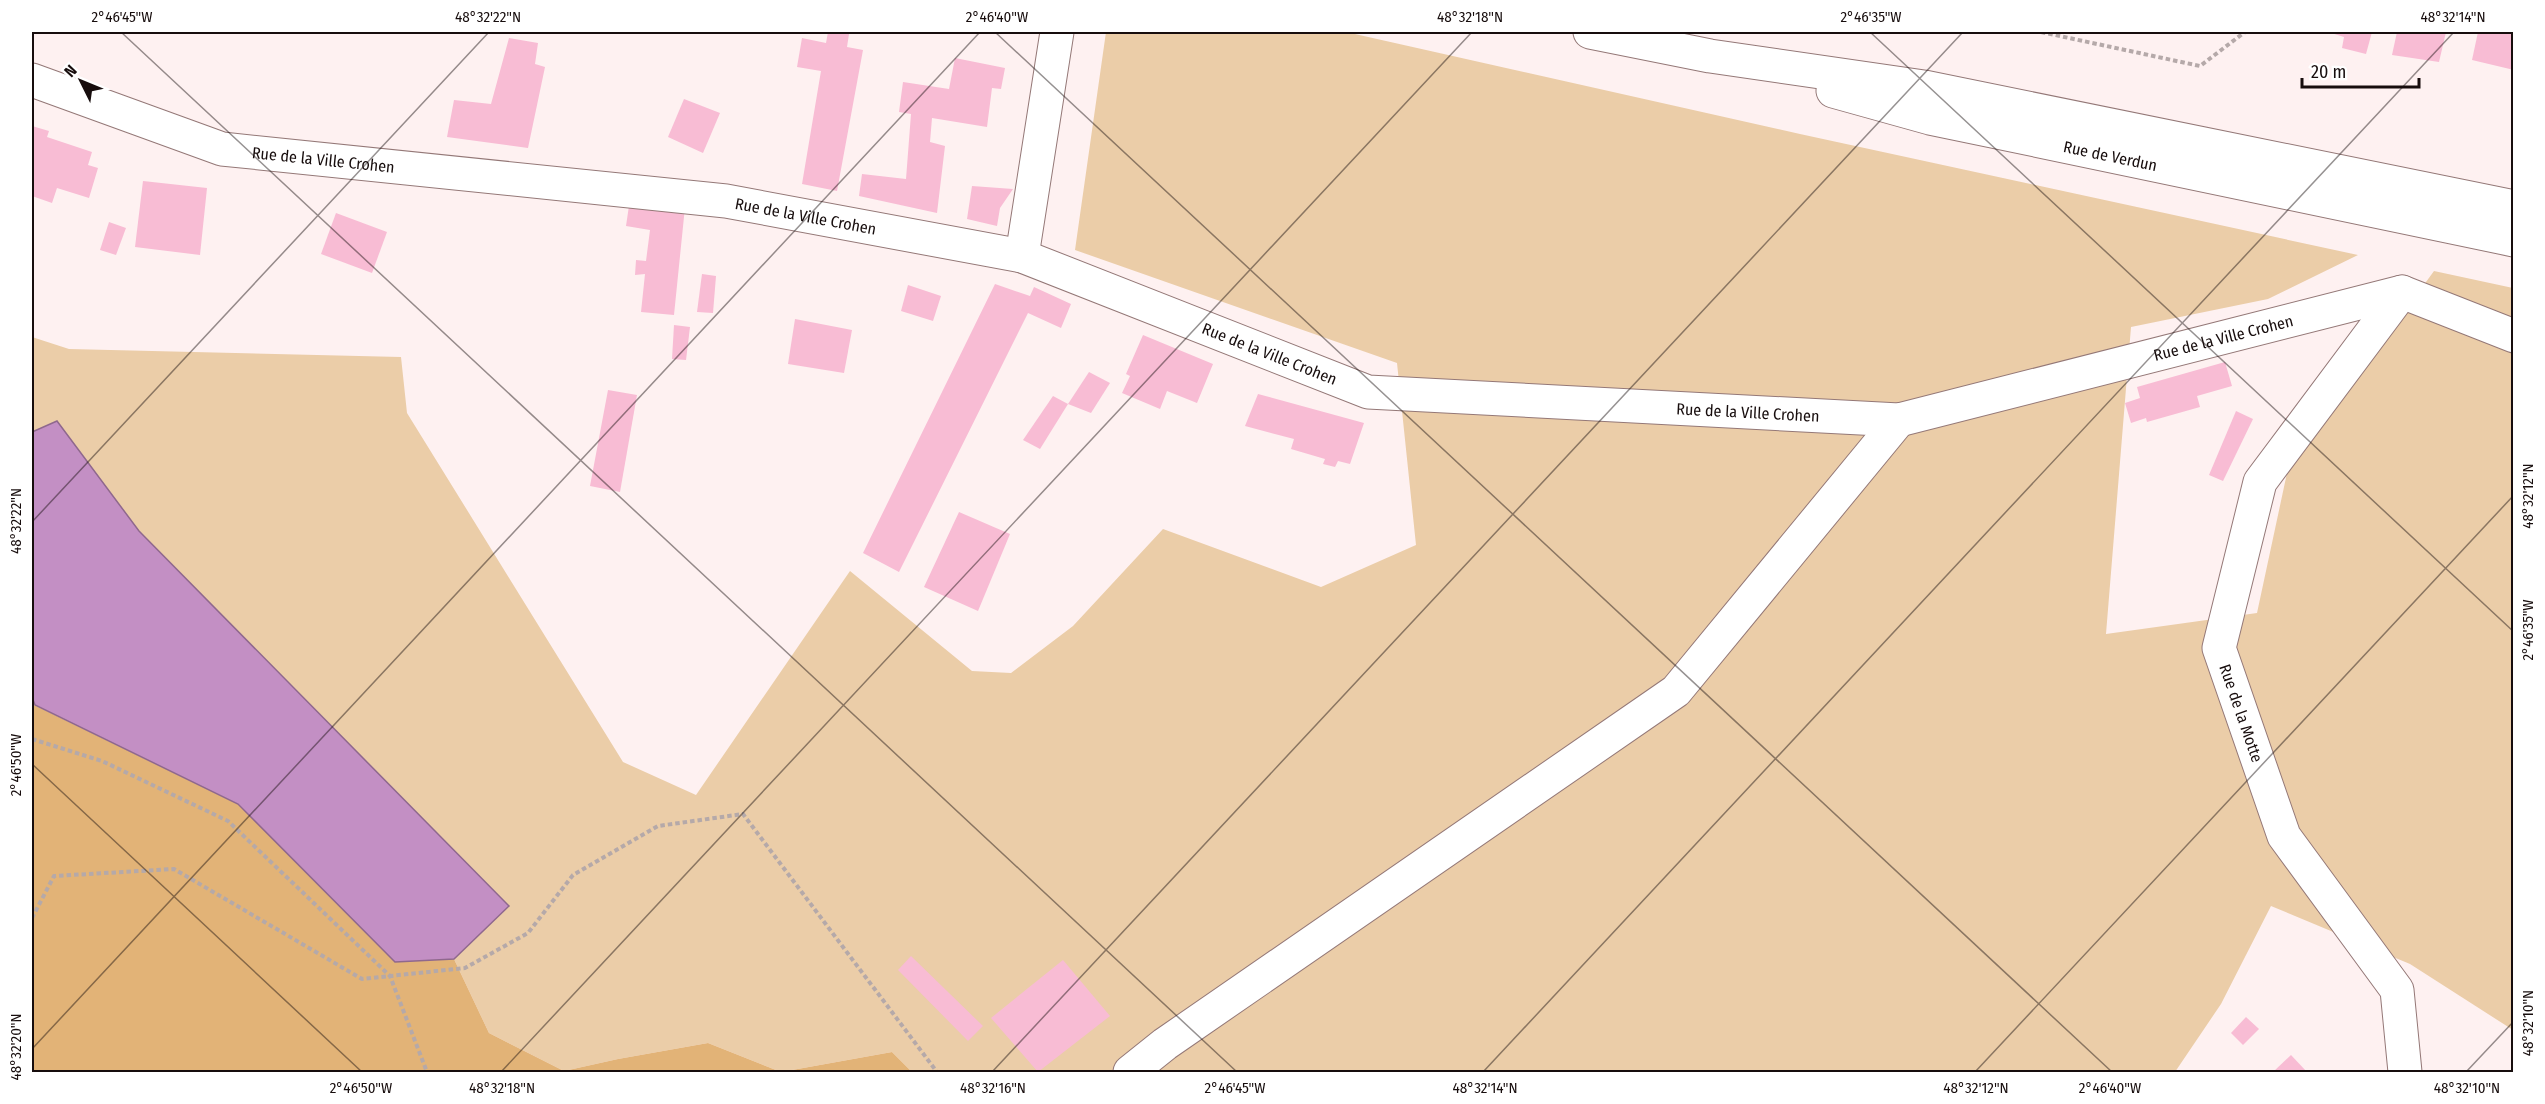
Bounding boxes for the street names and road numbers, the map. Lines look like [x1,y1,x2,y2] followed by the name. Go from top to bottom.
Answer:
[2062,137,2159,175] street label: Rue de Verdun
[251,143,396,177] street label: Rue de la Ville Crohen
[734,194,878,239] street label: Rue de la Ville Crohen
[2152,311,2295,365] street label: Rue de la Ville Crohen
[1199,319,1340,389] street label: Rue de la Ville Crohen
[1676,399,1820,426] street label: Rue de la Ville Crohen
[2215,662,2267,765] street label: Rue de la Motte

